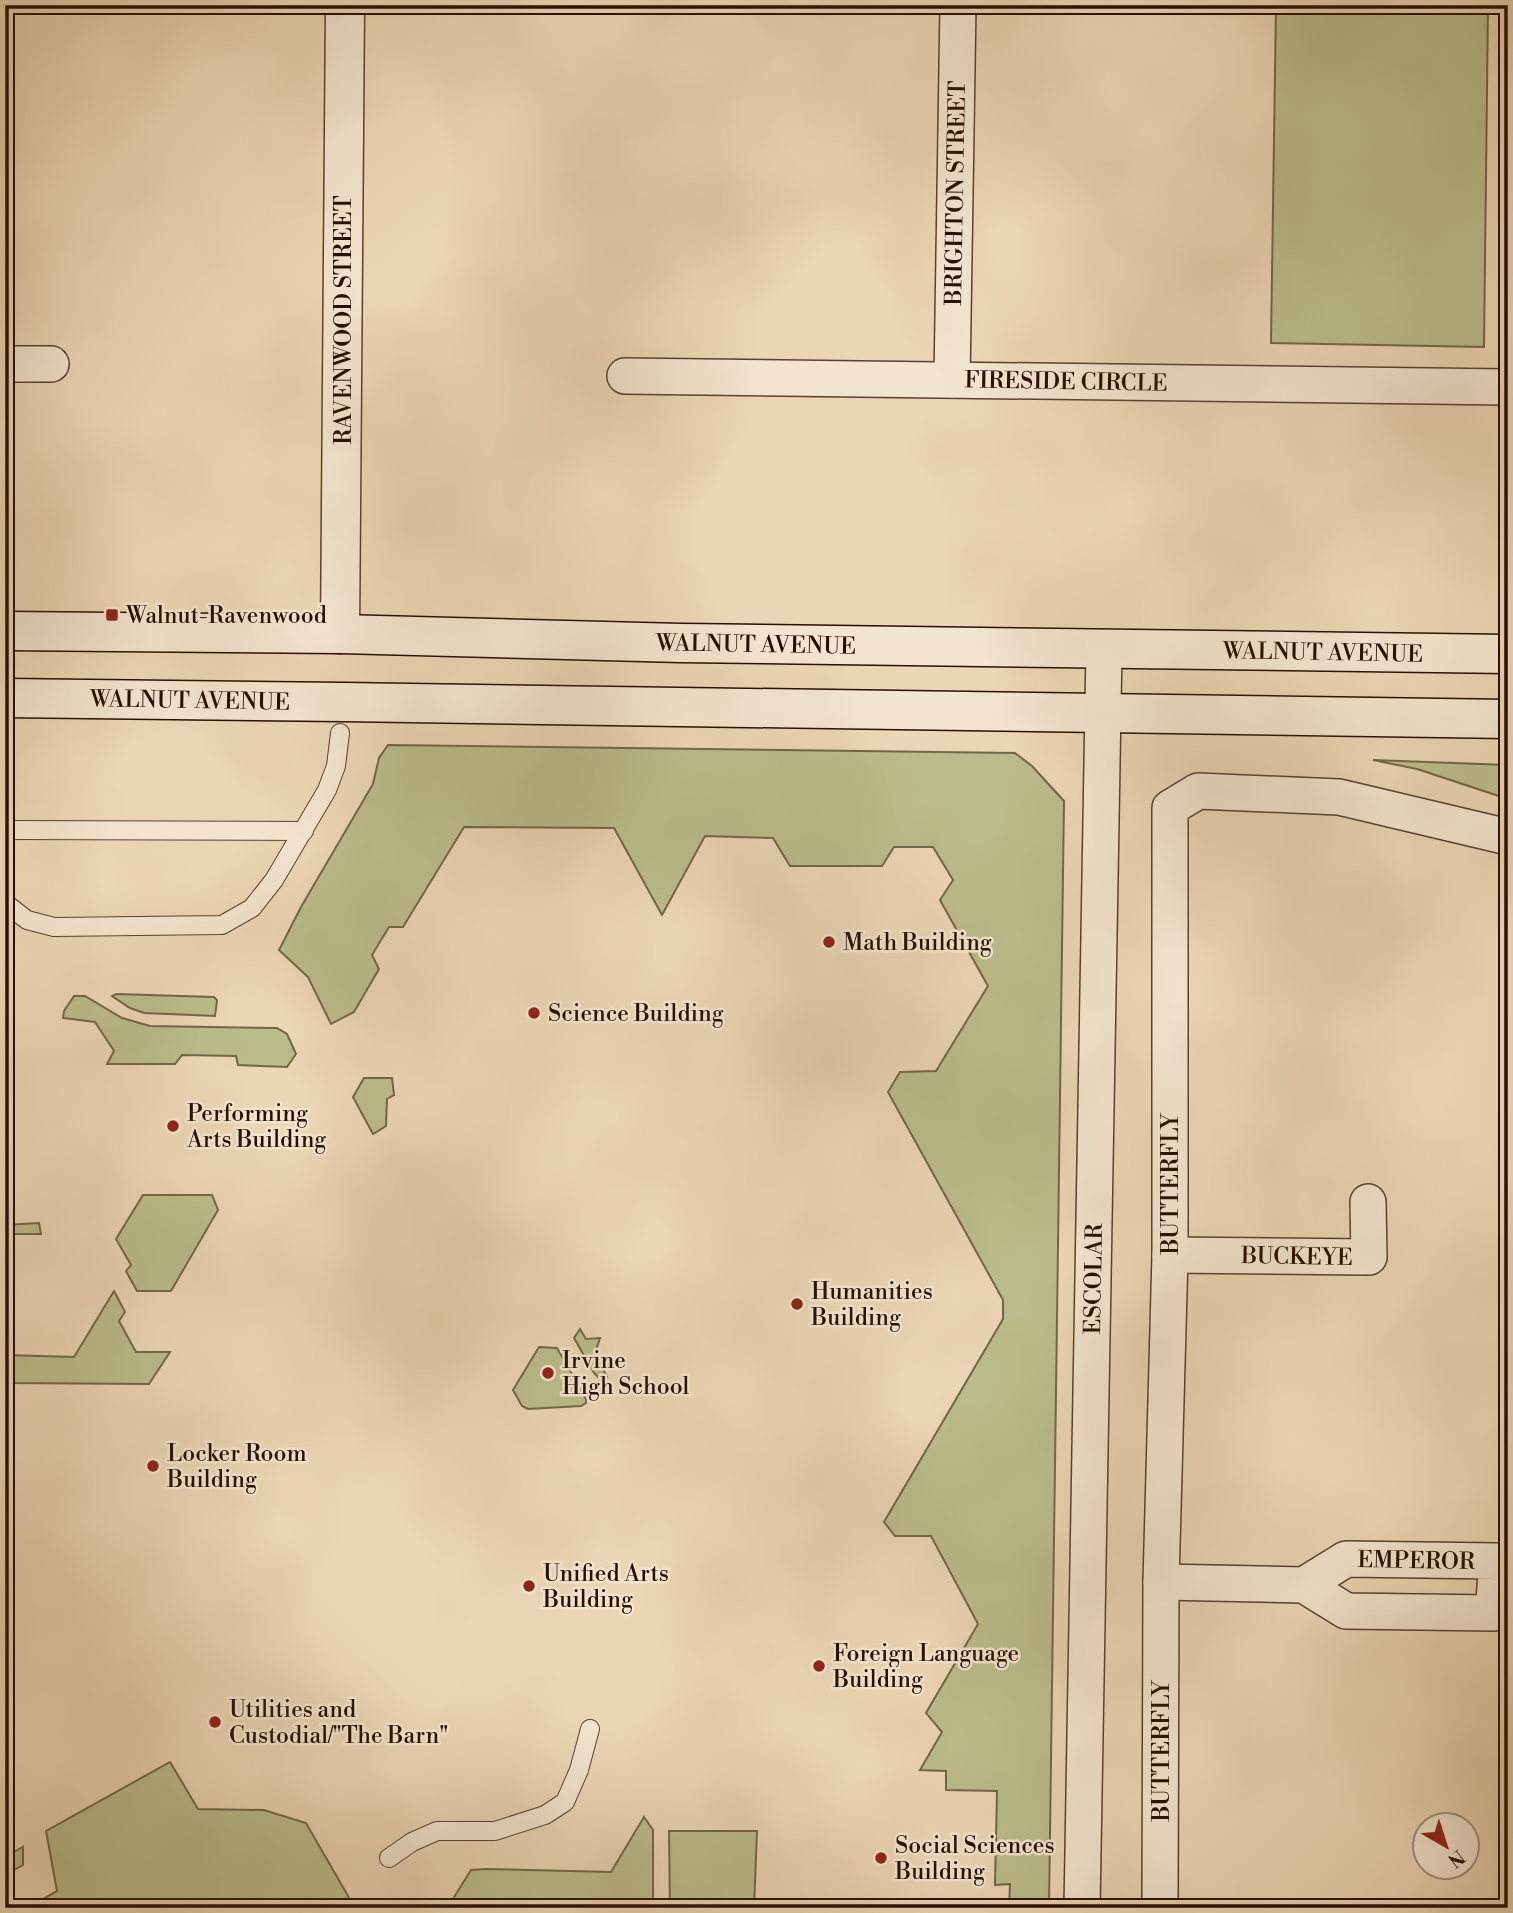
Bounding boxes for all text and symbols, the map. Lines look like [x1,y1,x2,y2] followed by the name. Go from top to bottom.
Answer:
[940,80,972,307] street label: BRIGHTON STREET
[330,195,358,445] street label: RAVENWOOD STREET
[964,366,1168,398] street label: FIRESIDE CIRCLE
[125,602,327,630] place label: Walnut-Ravenwood
[104,607,120,623] marker: Walnut-Ravenwood
[655,629,856,661] street label: WALNUT AVENUE
[1222,637,1423,669] street label: WALNUT AVENUE
[89,685,290,717] street label: WALNUT AVENUE
[843,929,992,957] place label: Math Building
[821,934,837,950] marker: Math Building
[548,1000,724,1028] place label: Science Building
[526,1005,542,1021] marker: Science Building
[186,1100,326,1154] place label: Performing Arts Building
[1157,1112,1185,1255] street label: BUTTERFLY
[165,1118,181,1134] marker: Performing Arts Building
[1079,1222,1109,1335] street label: ESCOLAR
[1240,1242,1353,1272] street label: BUCKEYE
[810,1278,933,1332] place label: Humanities Building
[789,1296,805,1312] marker: Humanities Building
[562,1347,690,1401] place label: Irvine High School
[540,1365,556,1381] marker: Irvine High School
[166,1440,307,1494] place label: Locker Room Building
[145,1458,161,1474] marker: Locker Room Building
[1357,1546,1476,1576] street label: EMPEROR
[542,1560,669,1614] place label: Unified Arts Building
[521,1578,537,1594] marker: Unified Arts Building
[832,1640,1019,1694] place label: Foreign Language Building
[811,1658,827,1674] marker: Foreign Language Building
[1148,1679,1176,1822] street label: BUTTERFLY
[229,1696,448,1750] place label: Utilities and Custodial/"The Barn"
[207,1714,223,1730] marker: Utilities and Custodial/"The Barn"
[1412,1812,1482,1882] north arrow
[894,1832,1055,1886] place label: Social Sciences Building
[1443,1844,1469,1872] text: N
[873,1850,889,1866] marker: Social Sciences Building

